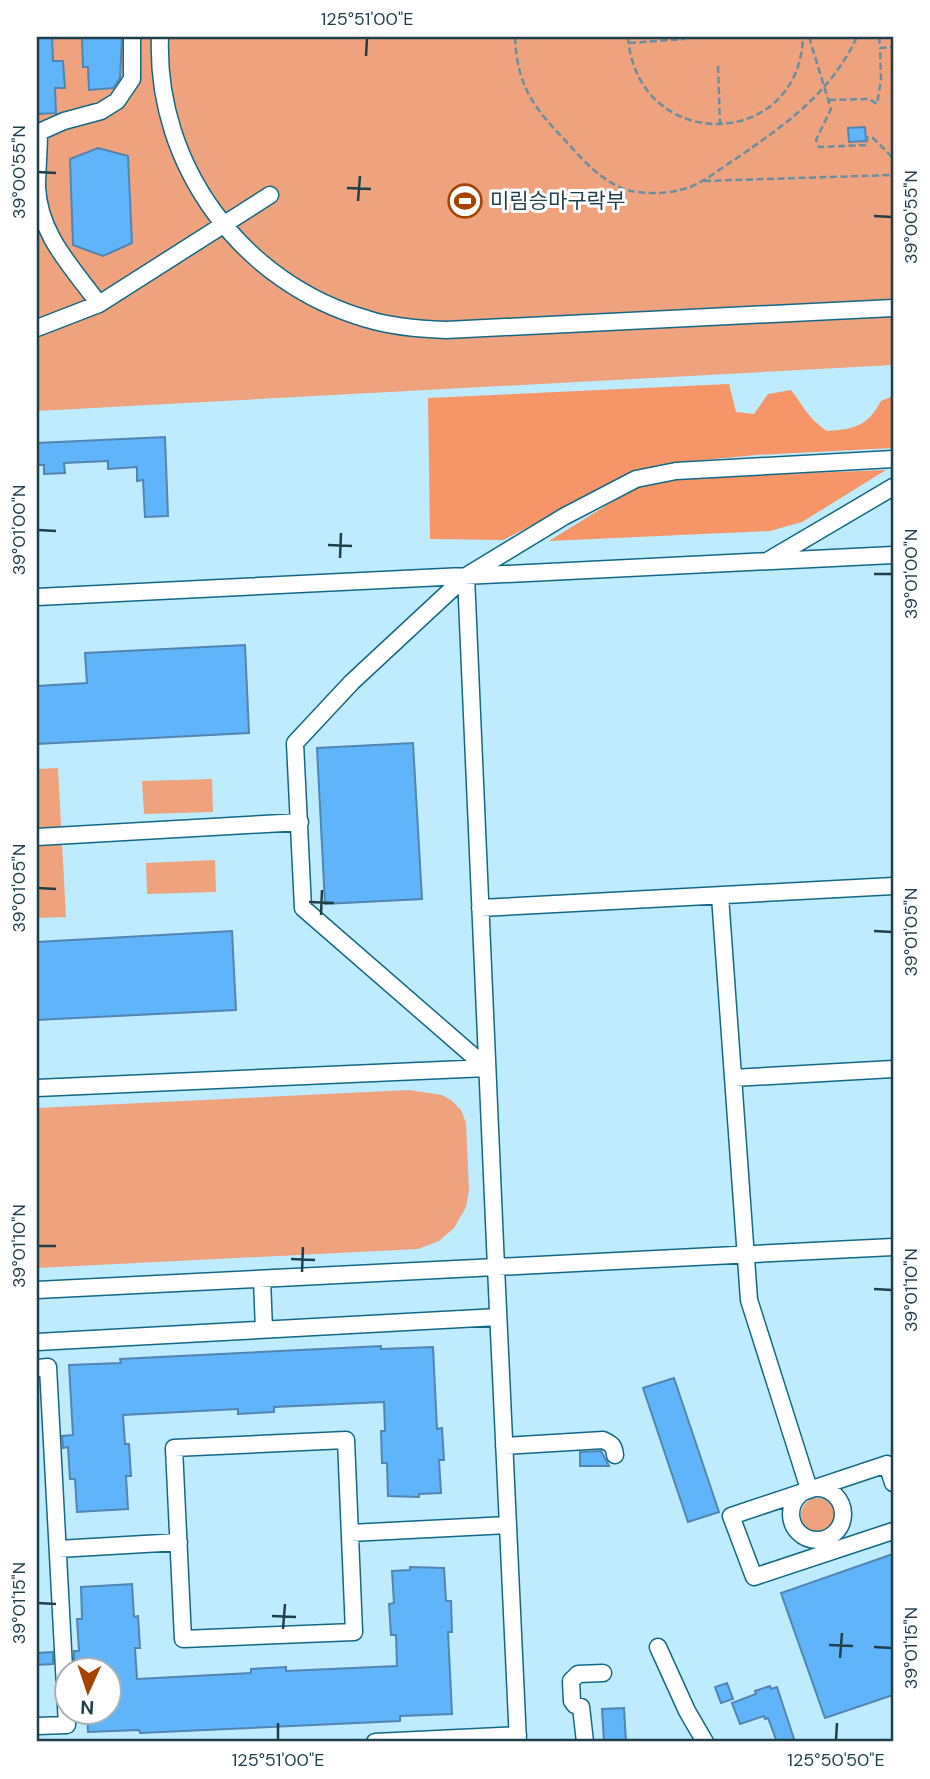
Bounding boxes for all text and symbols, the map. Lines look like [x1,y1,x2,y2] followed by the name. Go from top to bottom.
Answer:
[321,7,413,31] text: 125°51'00"E
[7,125,31,219] text: 39°00'55"N
[899,170,923,264] text: 39°00'55"N
[446,182,484,220] sports icon: 미림승마구락부
[490,187,625,215] place label: 미림승마구락부
[7,485,31,575] text: 39°01'00"N
[899,529,923,619] text: 39°01'00"N
[7,843,31,933] text: 39°01'05"N
[899,887,923,977] text: 39°01'05"N
[7,1204,31,1288] text: 39°01'10"N
[899,1248,923,1332] text: 39°01'10"N
[7,1562,31,1644] text: 39°01'15"N
[899,1607,923,1689] text: 39°01'15"N
[52,1656,122,1726] north arrow
[80,1695,95,1720] text: N
[232,1748,324,1772] text: 125°51'00"E
[787,1748,885,1772] text: 125°50'50"E

